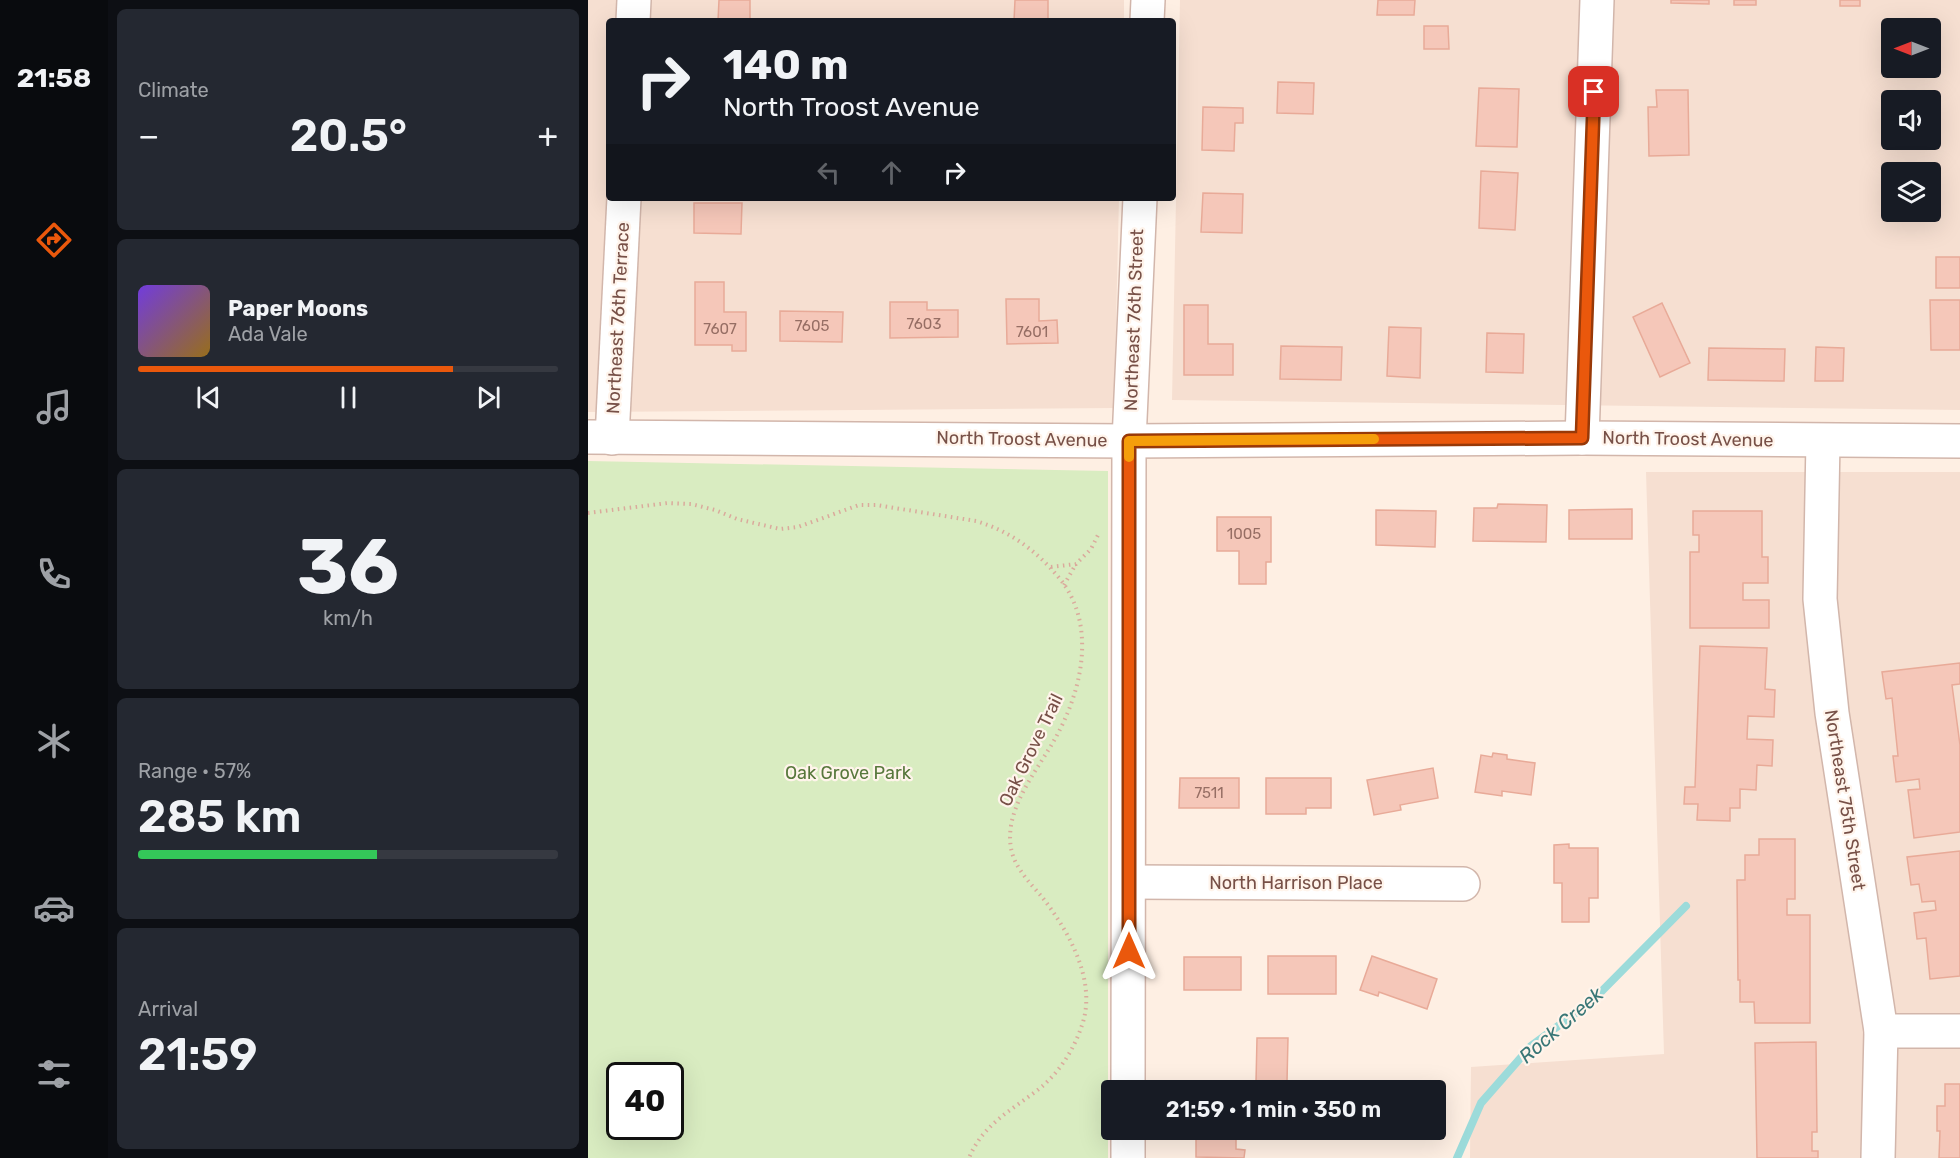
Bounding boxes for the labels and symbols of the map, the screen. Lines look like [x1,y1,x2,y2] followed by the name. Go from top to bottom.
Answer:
[1881,18,1941,78] north arrow
[1568,66,1619,117] pin
[602,222,634,414] street label: Northeast 76th Terrace
[1120,229,1148,411] street label: Northeast 76th Street
[907,315,941,333] house number: 7603
[795,317,829,335] house number: 7605
[703,320,737,338] house number: 7607
[1016,323,1048,341] house number: 7601
[936,427,1108,451] street label: North Troost Avenue
[1602,427,1774,451] street label: North Troost Avenue
[1227,525,1261,543] house number: 1005
[994,690,1068,810] street label: Oak Grove Trail
[1820,708,1870,892] street label: Northeast 75th Street
[785,762,912,784] park label: Oak Grove Park
[1194,784,1224,802] house number: 7511
[1209,872,1383,894] street label: North Harrison Place
[1097,919,1161,983] position arrow
[1514,981,1609,1068] water label: Rock Creek
[606,1062,684,1140] speed limit sign: 40

